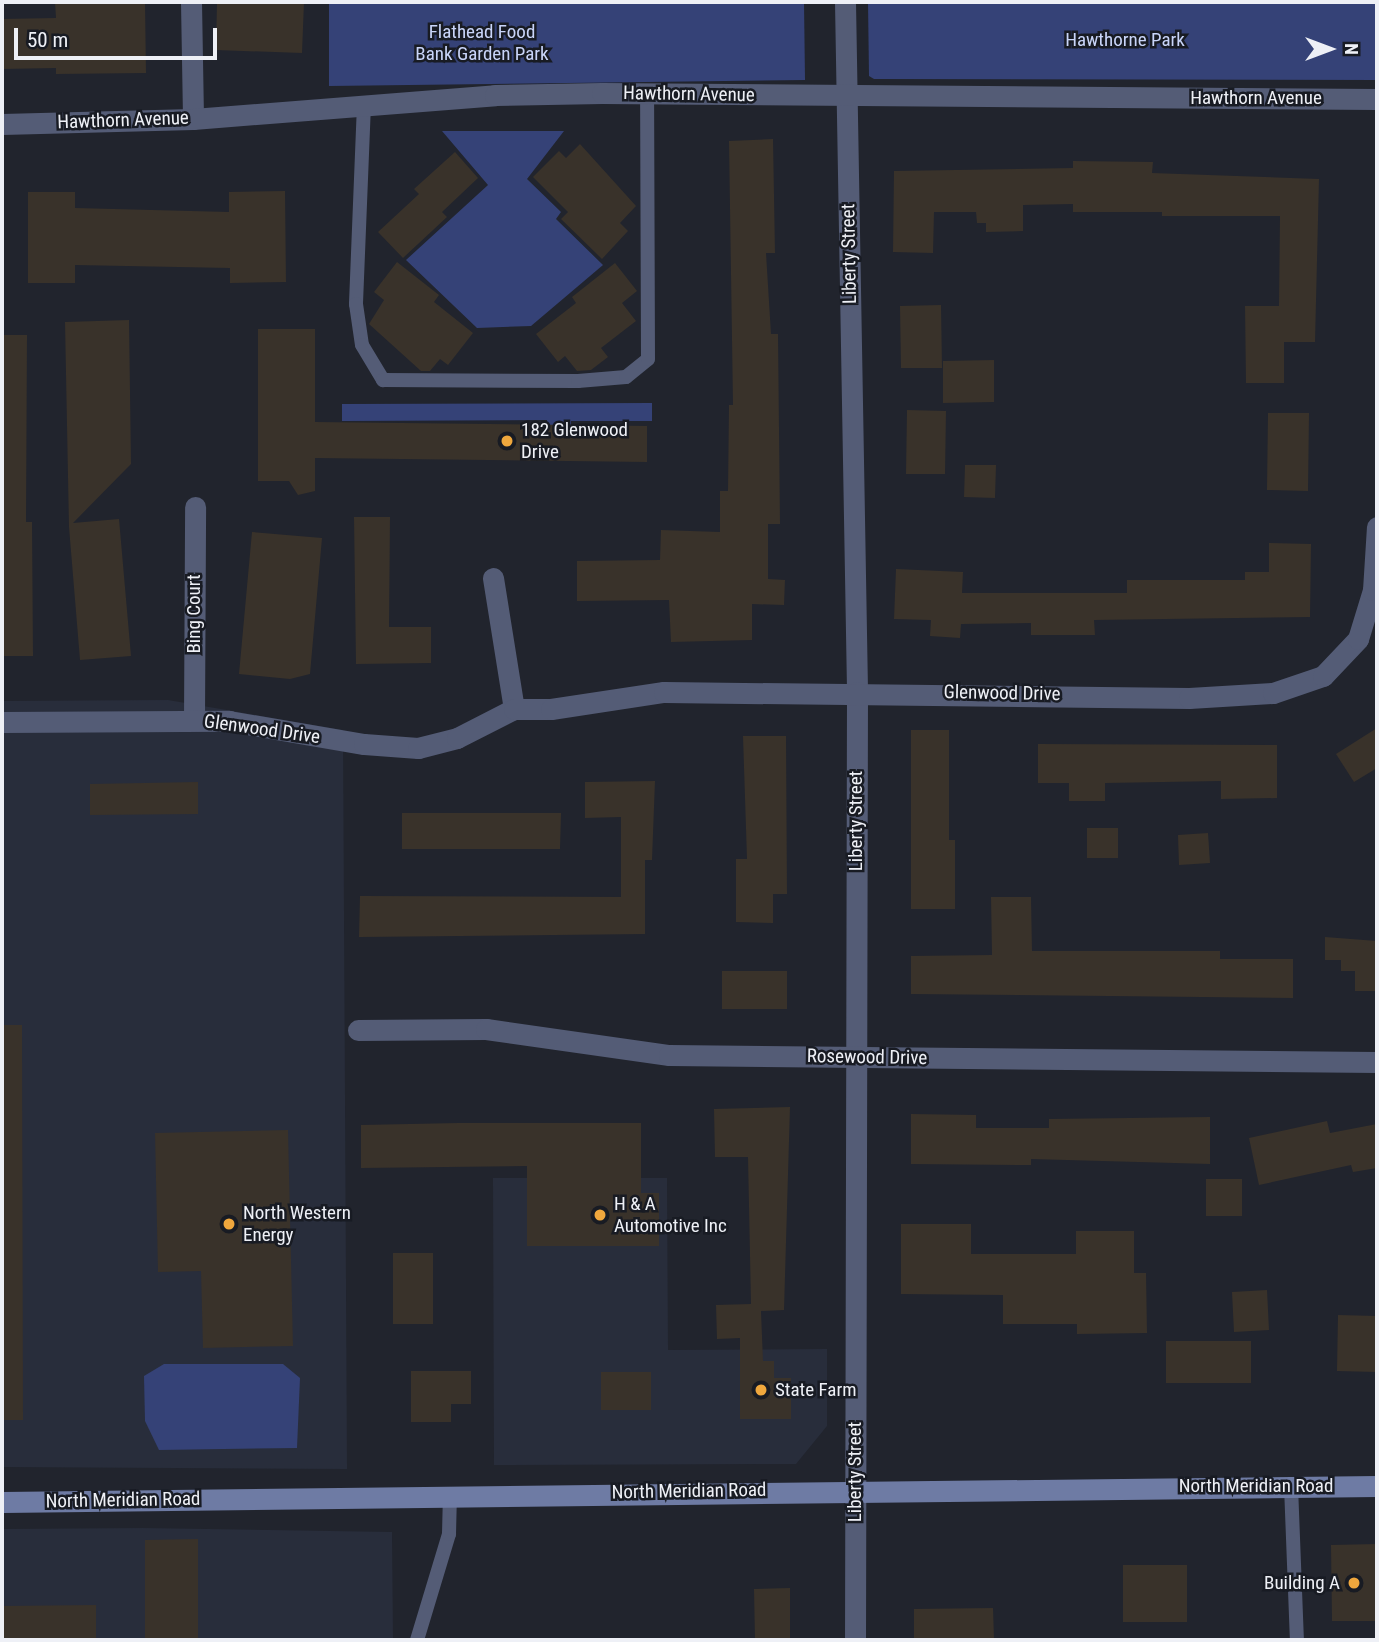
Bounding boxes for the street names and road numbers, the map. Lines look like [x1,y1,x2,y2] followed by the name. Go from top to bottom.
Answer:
[623,81,755,107] street label: Hawthorn Avenue
[1190,87,1322,109] street label: Hawthorn Avenue
[57,106,189,134] street label: Hawthorn Avenue
[837,204,861,304] street label: Liberty Street
[183,574,205,654] street label: Bing Court
[943,681,1061,705] street label: Glenwood Drive
[203,710,321,748] street label: Glenwood Drive
[845,771,867,871] street label: Liberty Street
[807,1045,927,1069] street label: Rosewood Drive
[844,1422,866,1522] street label: Liberty Street
[1179,1475,1333,1497] street label: North Meridian Road
[611,1478,767,1504] street label: North Meridian Road
[45,1487,201,1513] street label: North Meridian Road

